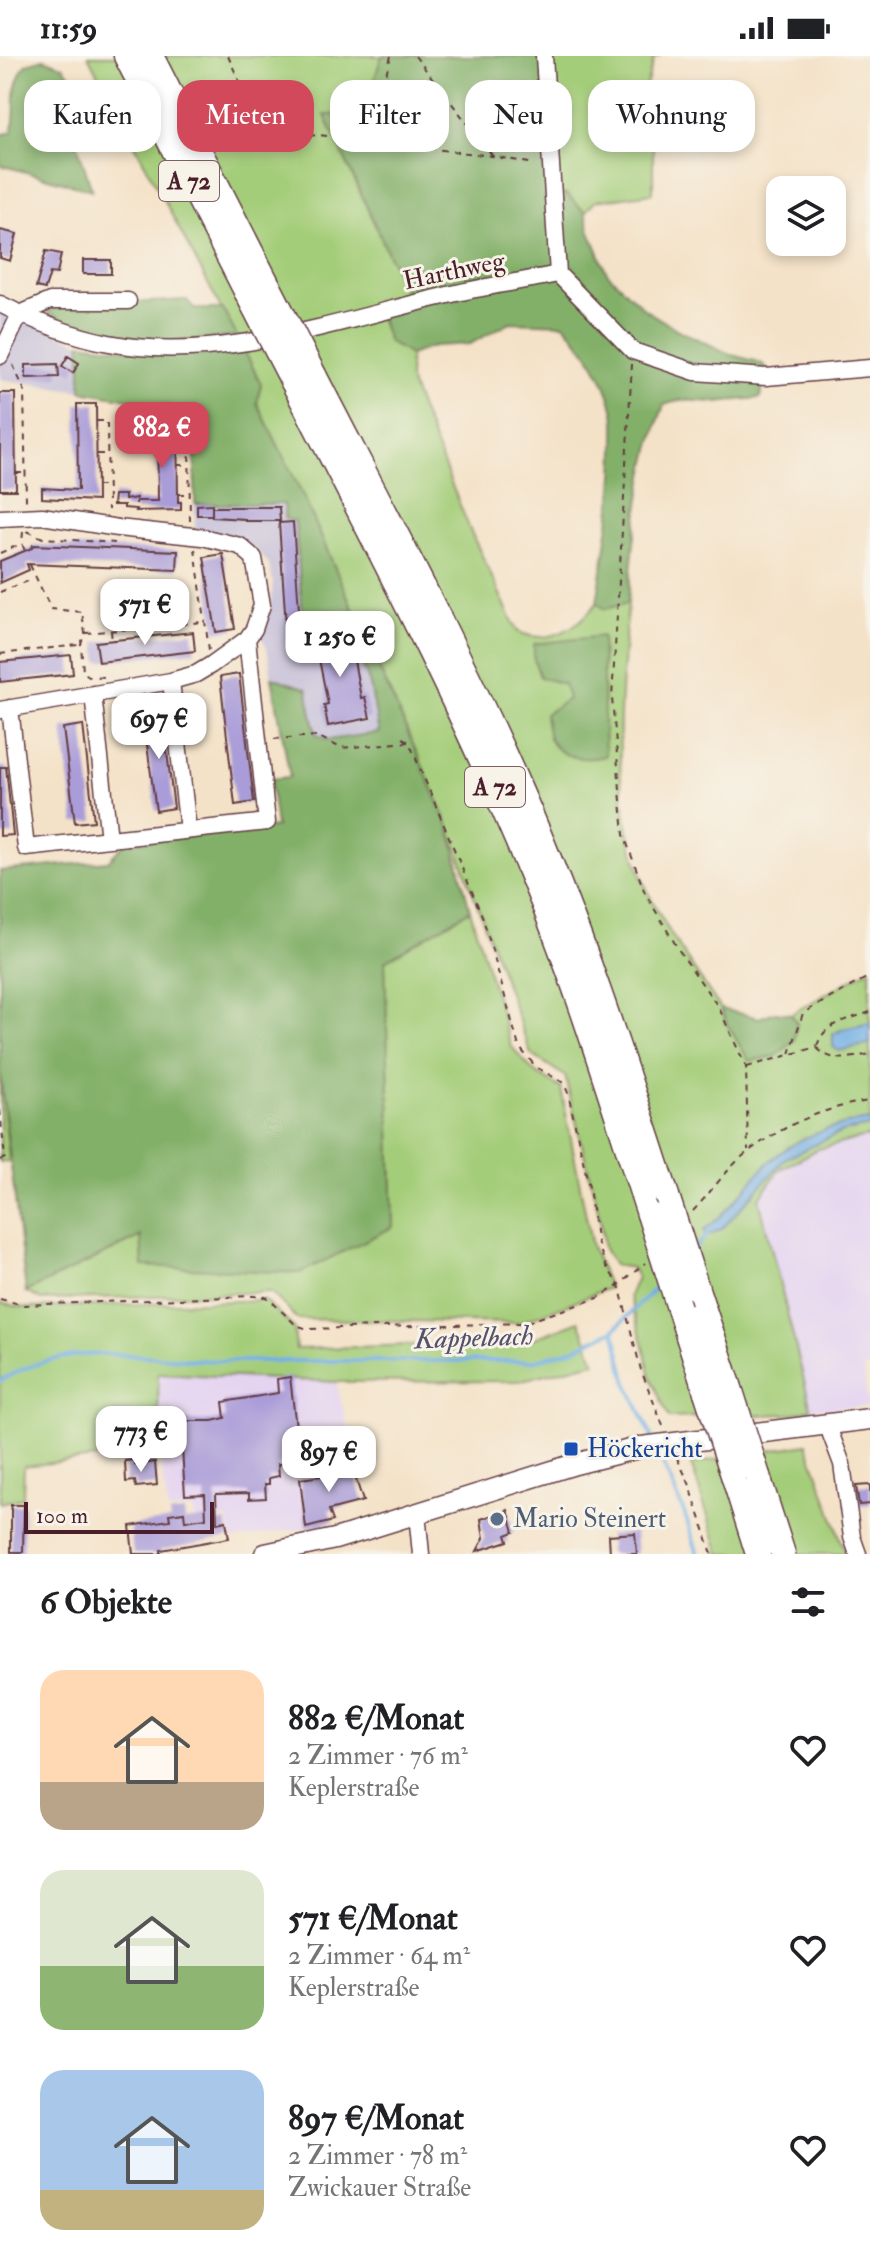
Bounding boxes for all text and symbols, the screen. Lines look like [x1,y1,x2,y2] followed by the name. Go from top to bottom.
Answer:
[40,10,97,47] text: 11:59
[24,80,161,152] chip: Kaufen
[177,80,314,152] chip: Mieten
[330,80,449,152] chip: Filter
[465,80,572,152] chip: Neu
[588,80,755,152] chip: Wohnung
[159,161,219,201] road number: A 72
[766,176,846,256] map controls
[766,176,846,256] button: layers
[400,244,509,297] street label: Harthweg
[106,402,218,470] pin: 882 €
[133,412,191,444] text: 882 €
[89,579,201,647] pin: 571 €
[118,589,172,621] text: 571 €
[266,611,414,679] pin: 1 250 €
[303,621,377,653] text: 1 250 €
[103,693,215,761] pin: 697 €
[129,703,189,735] text: 697 €
[465,767,525,807] road number: A 72
[412,1318,534,1358] water label: Kappelbach
[85,1406,197,1474] pin: 773 €
[114,1416,168,1448] text: 773 €
[273,1426,385,1494] pin: 897 €
[587,1433,703,1465] place label: Höckericht
[300,1436,358,1468] text: 897 €
[562,1440,580,1458] marker: Höckericht
[24,1498,214,1534] scale bar
[36,1502,88,1530] text: 100 m
[513,1503,666,1535] place label: Mario Steinert
[488,1510,506,1528] marker: Mario Steinert
[786,1580,830,1624] icon: filters
[40,1581,172,1624] text: 6 Objekte
[288,1697,464,1740] text: 882 €/Monat
[104,1702,200,1798] icon: home
[786,1728,830,1772] icon: heart
[288,1740,468,1772] text: 2 Zimmer · 76 m²
[288,1772,419,1804] text: Keplerstraße
[288,1897,458,1940] text: 571 €/Monat
[104,1902,200,1998] icon: home
[786,1928,830,1972] icon: heart
[288,1940,470,1972] text: 2 Zimmer · 64 m²
[288,1972,419,2004] text: Keplerstraße
[288,2097,464,2140] text: 897 €/Monat
[104,2102,200,2198] icon: home
[786,2128,830,2172] icon: heart
[288,2140,467,2172] text: 2 Zimmer · 78 m²
[288,2172,471,2204] text: Zwickauer Straße

